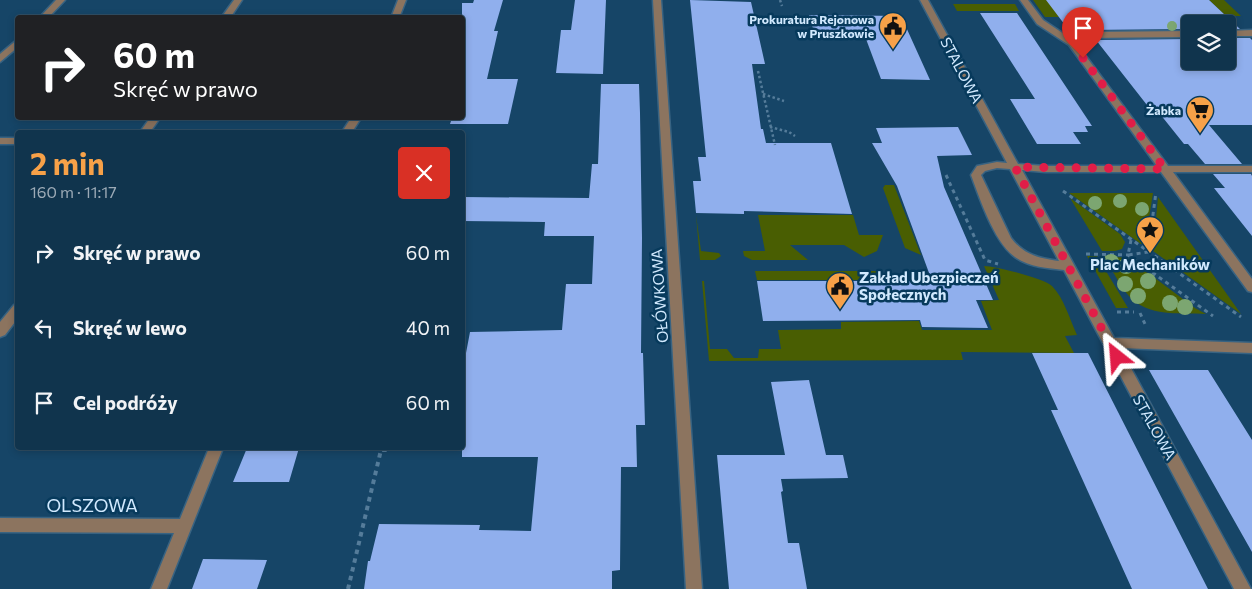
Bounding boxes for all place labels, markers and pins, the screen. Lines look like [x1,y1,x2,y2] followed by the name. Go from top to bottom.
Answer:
[1062,7,1104,58] pin
[878,11,908,50] public building icon: Prokuratura Rejonowa w Pruszkowie
[749,12,874,40] place label: Prokuratura Rejonowa w Pruszkowie
[1185,95,1215,134] supermarket icon: Żabka
[1146,103,1181,117] place label: Żabka
[1135,215,1165,254] place icon: Plac Mechaników
[1090,255,1211,273] place label: Plac Mechaników
[859,268,999,303] place label: Zakład Ubezpieczeń Społecznych
[825,271,855,310] public building icon: Zakład Ubezpieczeń Społecznych

